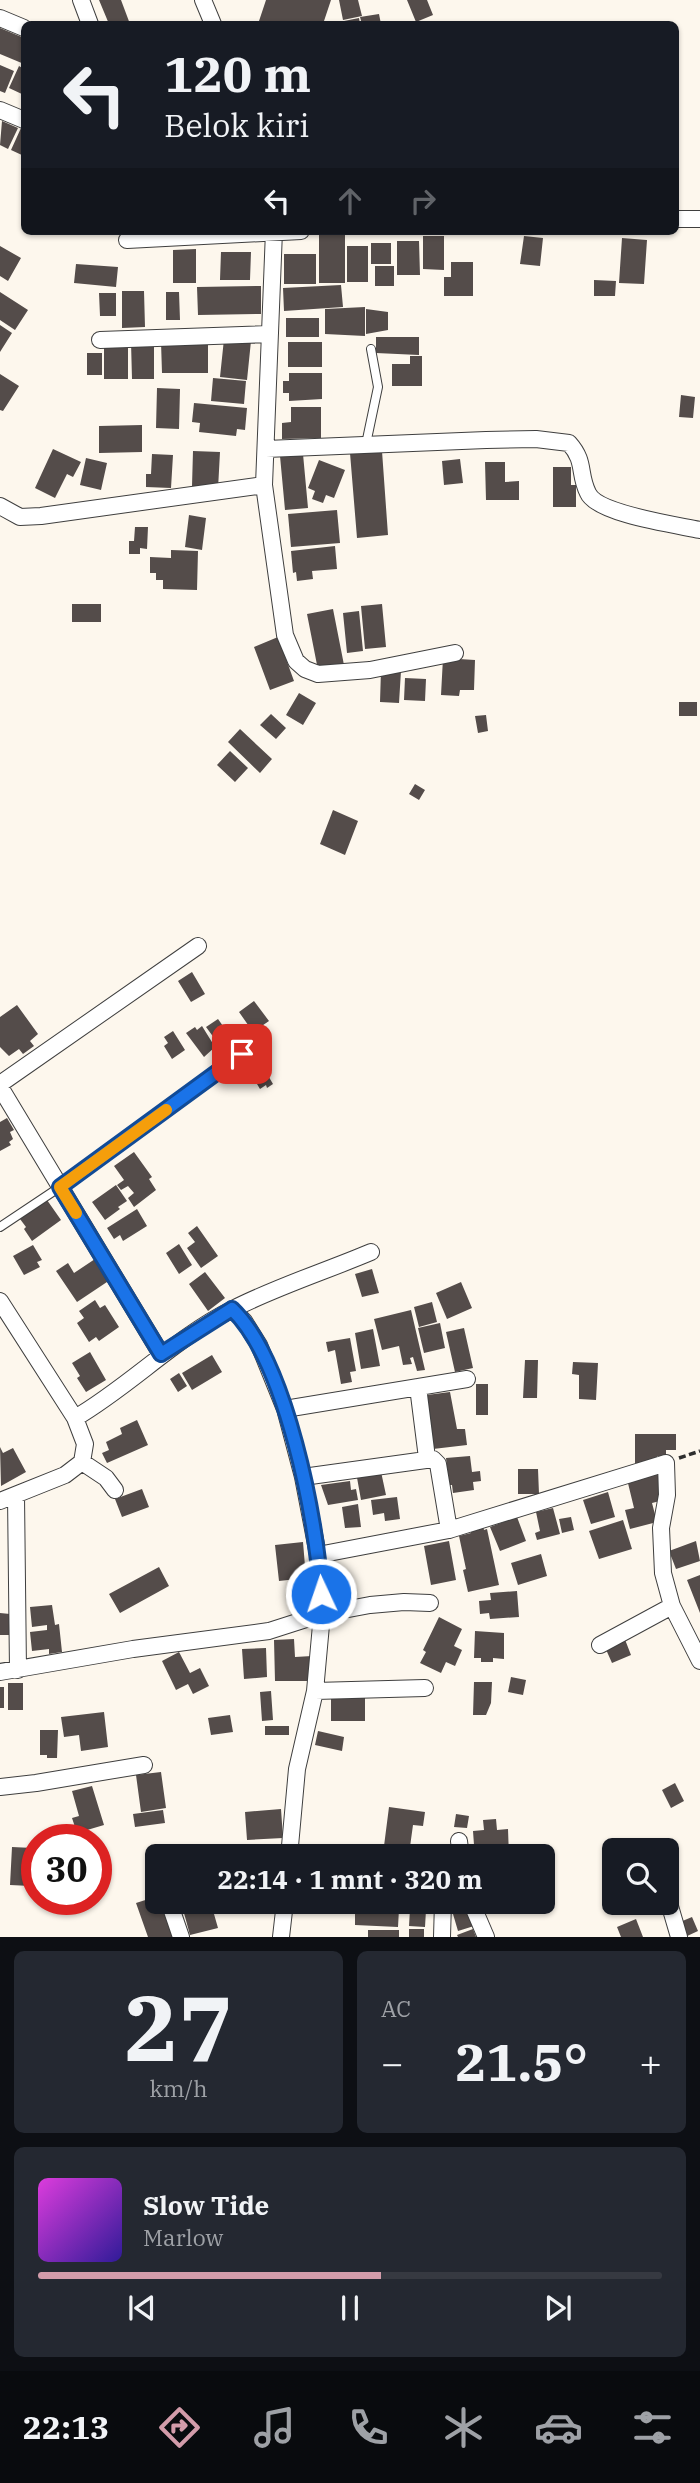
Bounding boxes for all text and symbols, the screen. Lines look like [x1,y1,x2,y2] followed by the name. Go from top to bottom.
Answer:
[164,42,311,105] text: 120 m
[49,49,140,140] icon: left
[164,104,309,146] text: Belok kiri
[258,182,296,220] icon: left
[331,182,369,220] icon: ahead
[404,182,442,220] icon: right
[212,1024,272,1084] pin
[223,1035,261,1073] icon: arrive
[284,1557,358,1631] position arrow
[21,1824,112,1915] speed limit sign: 30
[602,1838,679,1915] map controls
[602,1838,679,1915] button: search
[218,1862,482,1896] text: 22:14 · 1 mnt · 320 m
[124,1968,233,2086] text: 27
[381,1993,411,2023] text: AC
[455,2028,588,2095] text: 21.5°
[381,2038,404,2087] text: −
[639,2038,662,2087] text: +
[149,2073,208,2103] text: km/h
[143,2188,269,2222] text: Slow Tide
[143,2222,223,2252] text: Marlow
[123,2289,161,2327] icon: previous
[331,2289,369,2327] icon: pause
[539,2289,577,2327] icon: next
[155,2403,204,2452] icon: directions
[250,2403,299,2452] icon: music
[344,2403,393,2452] icon: phone
[439,2403,488,2452] icon: climate
[534,2403,583,2452] icon: car
[628,2403,677,2452] icon: filters
[23,2406,109,2448] text: 22:13

